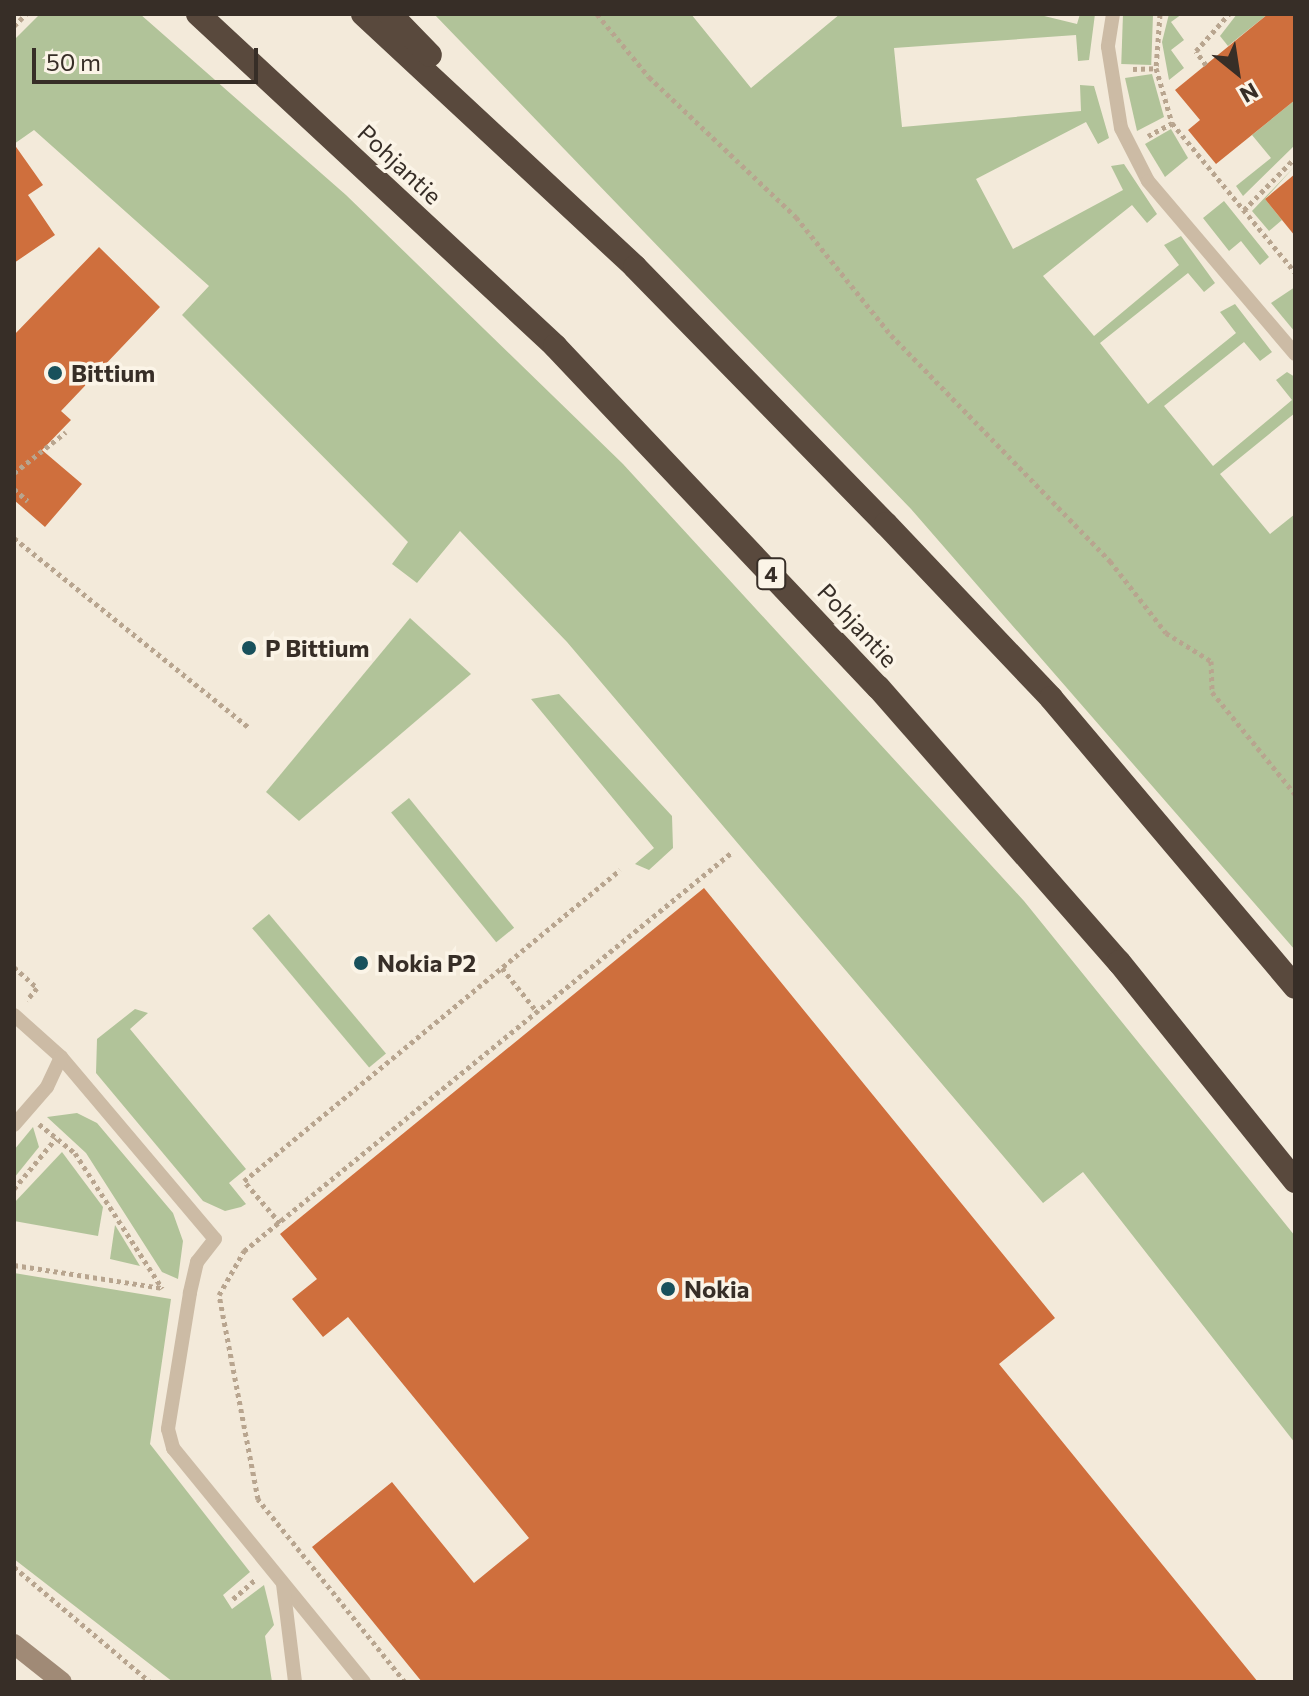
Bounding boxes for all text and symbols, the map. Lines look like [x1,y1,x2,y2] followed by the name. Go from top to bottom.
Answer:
[36,32,262,82] scale bar
[1197,32,1277,112] north arrow
[46,47,101,76] text: 50 m
[1235,77,1263,109] text: N
[352,118,448,210] street label: Pohjantie
[71,359,155,387] place label: Bittium
[46,364,64,382] marker: Bittium
[755,556,787,592] road number: 4
[812,577,904,673] street label: Pohjantie
[265,634,369,662] place label: P Bittium
[240,639,258,657] marker: P Bittium
[377,949,476,977] place label: Nokia P2
[352,954,370,972] marker: Nokia P2
[684,1275,749,1303] place label: Nokia
[659,1280,677,1298] marker: Nokia

